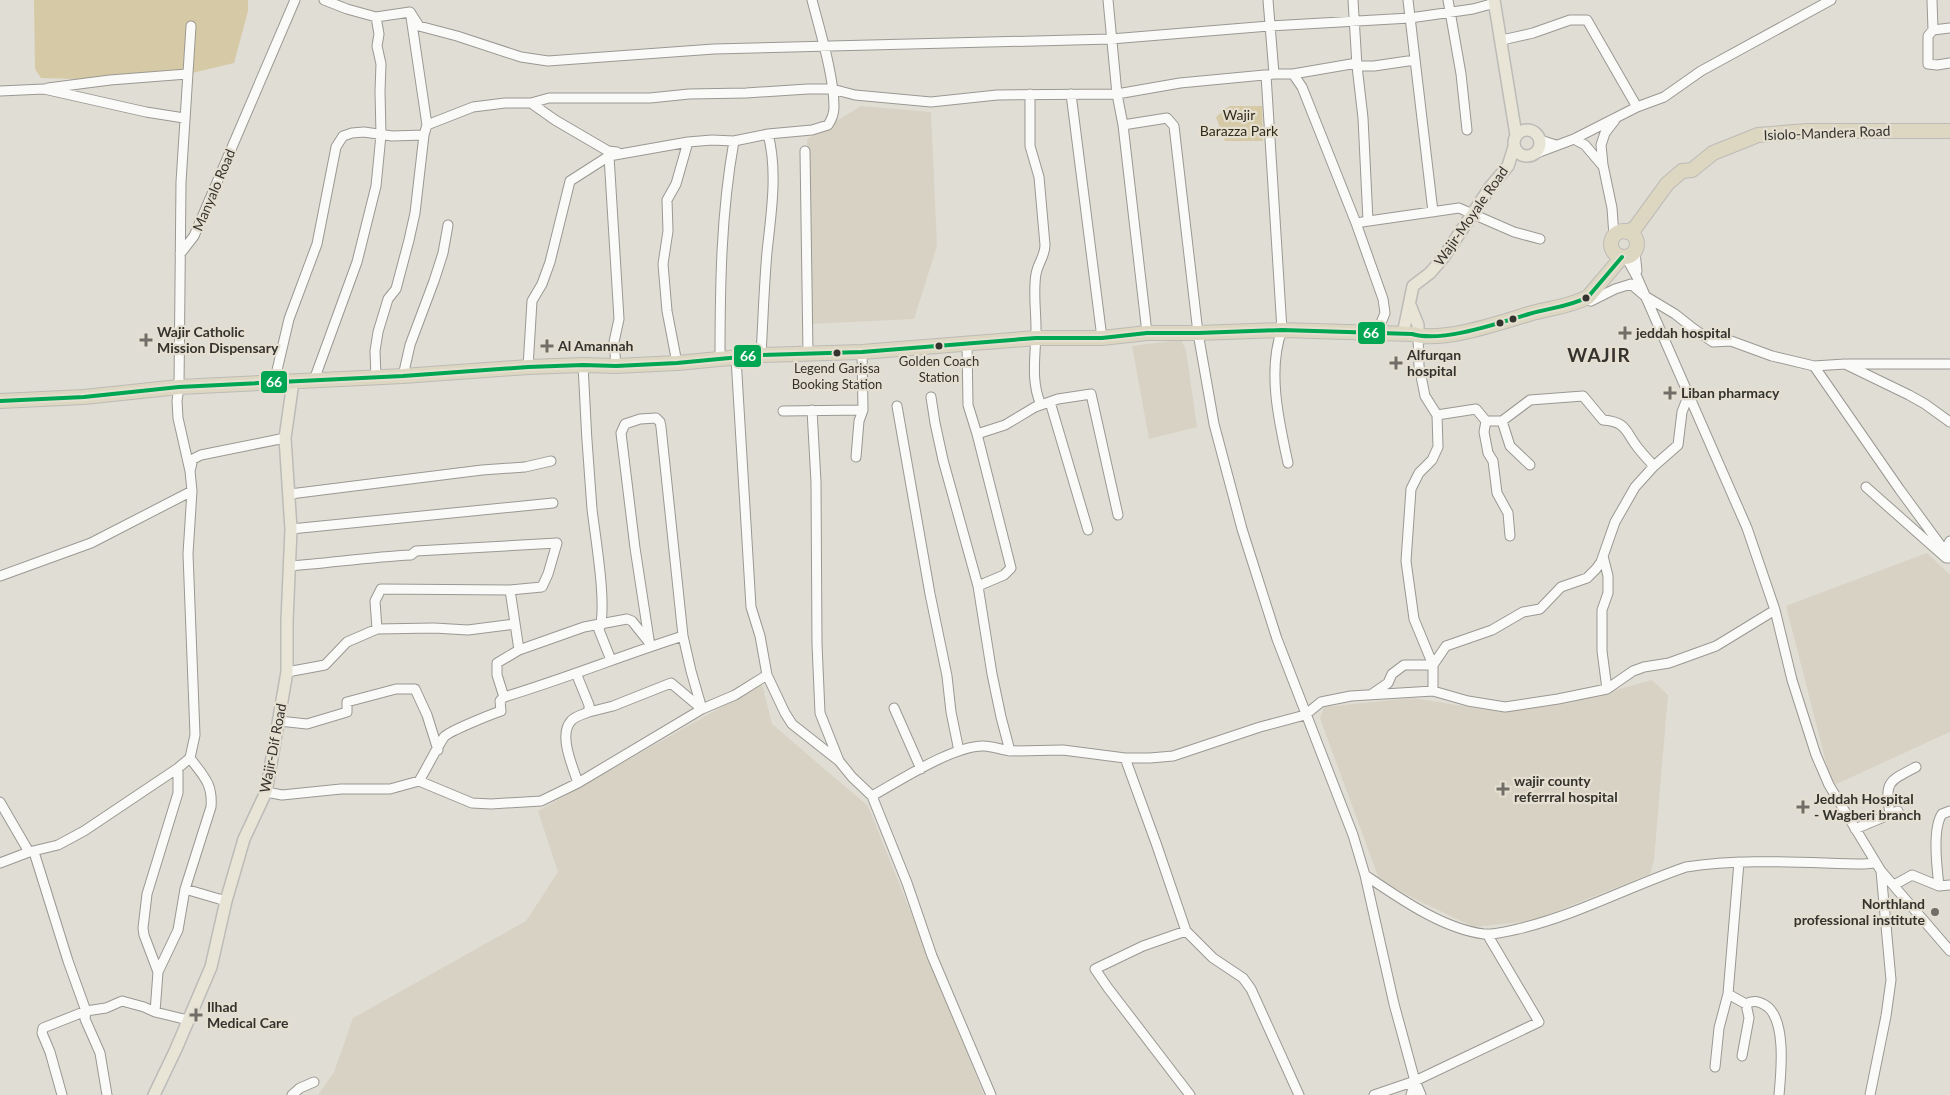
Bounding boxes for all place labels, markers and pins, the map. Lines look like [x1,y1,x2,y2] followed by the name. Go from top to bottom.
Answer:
[1581,293,1591,303] unlabelled marker
[1508,314,1518,324] unlabelled marker
[1495,318,1505,328] unlabelled marker
[157,323,279,356] place label: Wajir Catholic Mission Dispensary
[1635,324,1731,341] place label: jeddah hospital
[1618,326,1632,340] marker: jeddah hospital
[139,333,153,347] marker: Wajir Catholic Mission Dispensary
[557,337,634,354] place label: Al Amannah
[540,339,554,353] marker: Al Amannah
[934,341,944,351] marker: Golden Coach Station
[1406,346,1461,379] place label: Alfurqan hospital
[832,348,842,358] marker: Legend Garissa Booking Station
[899,353,979,385] place label: Golden Coach Station
[1389,356,1403,370] marker: Alfurqan hospital
[792,360,882,392] place label: Legend Garissa Booking Station
[1681,384,1780,401] place label: Liban pharmacy
[1663,386,1677,400] marker: Liban pharmacy
[1514,772,1618,805] place label: wajir county referrral hospital
[1496,782,1510,796] marker: wajir county referrral hospital
[1814,790,1921,823] place label: Jeddah Hospital - Wagberi branch
[1796,800,1810,814] marker: Jeddah Hospital - Wagberi branch
[1794,895,1926,928] place label: Northland professional institute
[1929,906,1941,918] marker: Northland professional institute
[207,998,289,1031] place label: Ilhad Medical Care
[189,1008,203,1022] marker: Ilhad Medical Care

